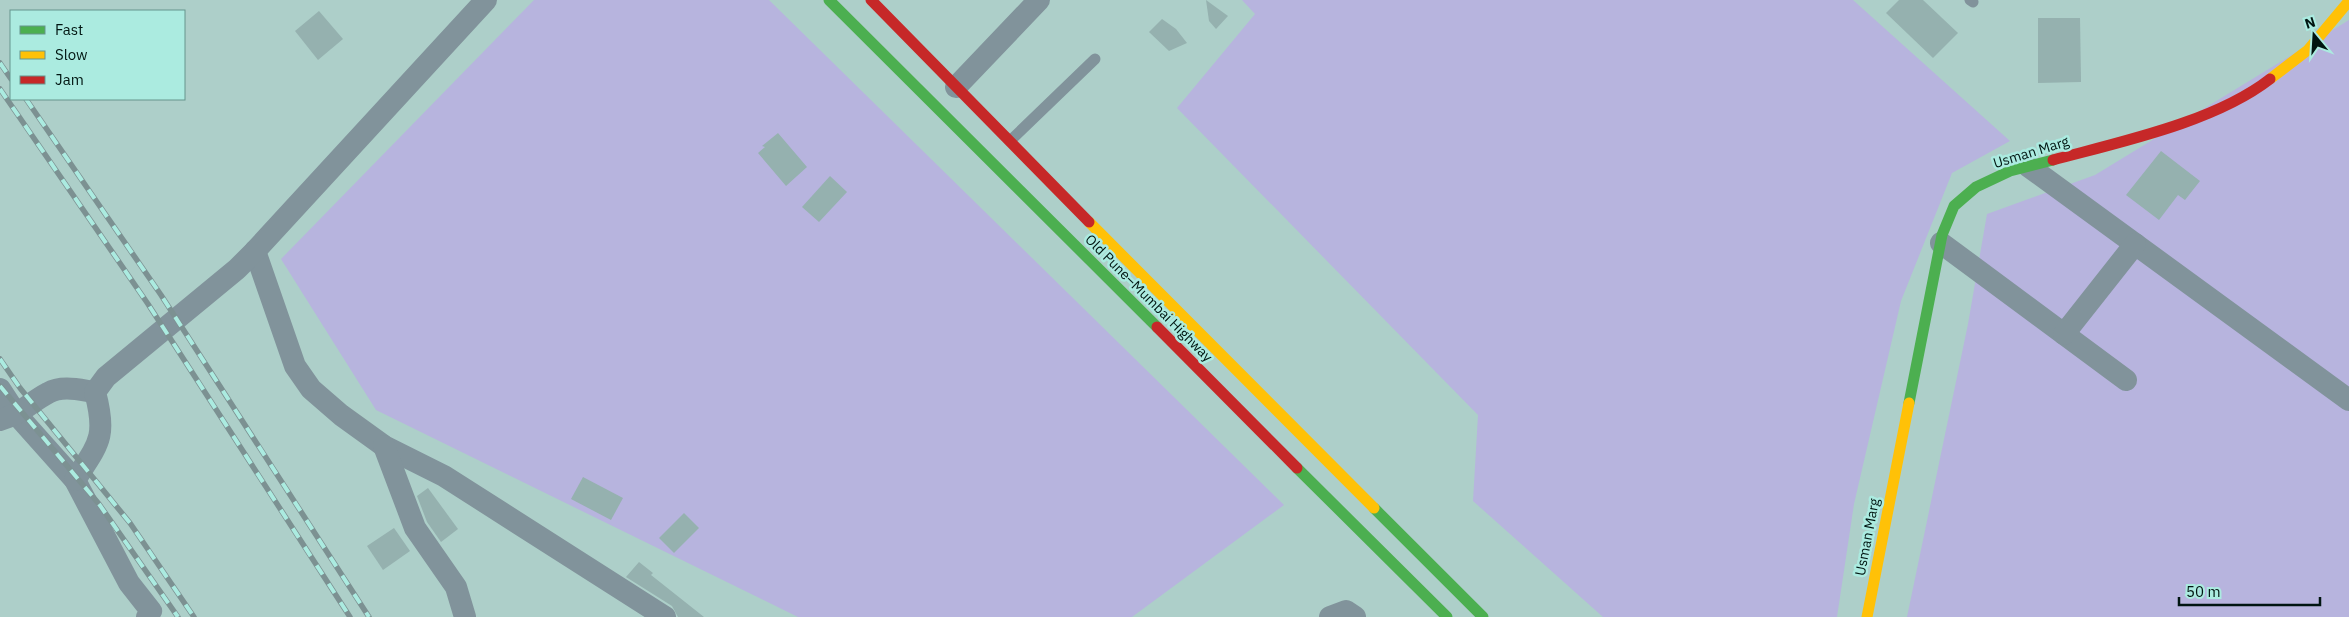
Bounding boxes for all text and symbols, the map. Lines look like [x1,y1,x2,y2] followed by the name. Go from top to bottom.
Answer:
[10,10,185,100] legend
[2289,10,2339,60] north arrow
[2302,13,2318,33] text: N
[55,20,83,39] text: Fast
[55,45,88,64] text: Slow
[55,70,84,89] text: Jam
[1991,132,2072,172] street label: Usman Marg
[1081,230,1217,366] street label: Old Pune–Mumbai Highway
[1851,496,1883,577] street label: Usman Marg
[2179,574,2320,606] scale bar
[2186,582,2221,601] text: 50 m

